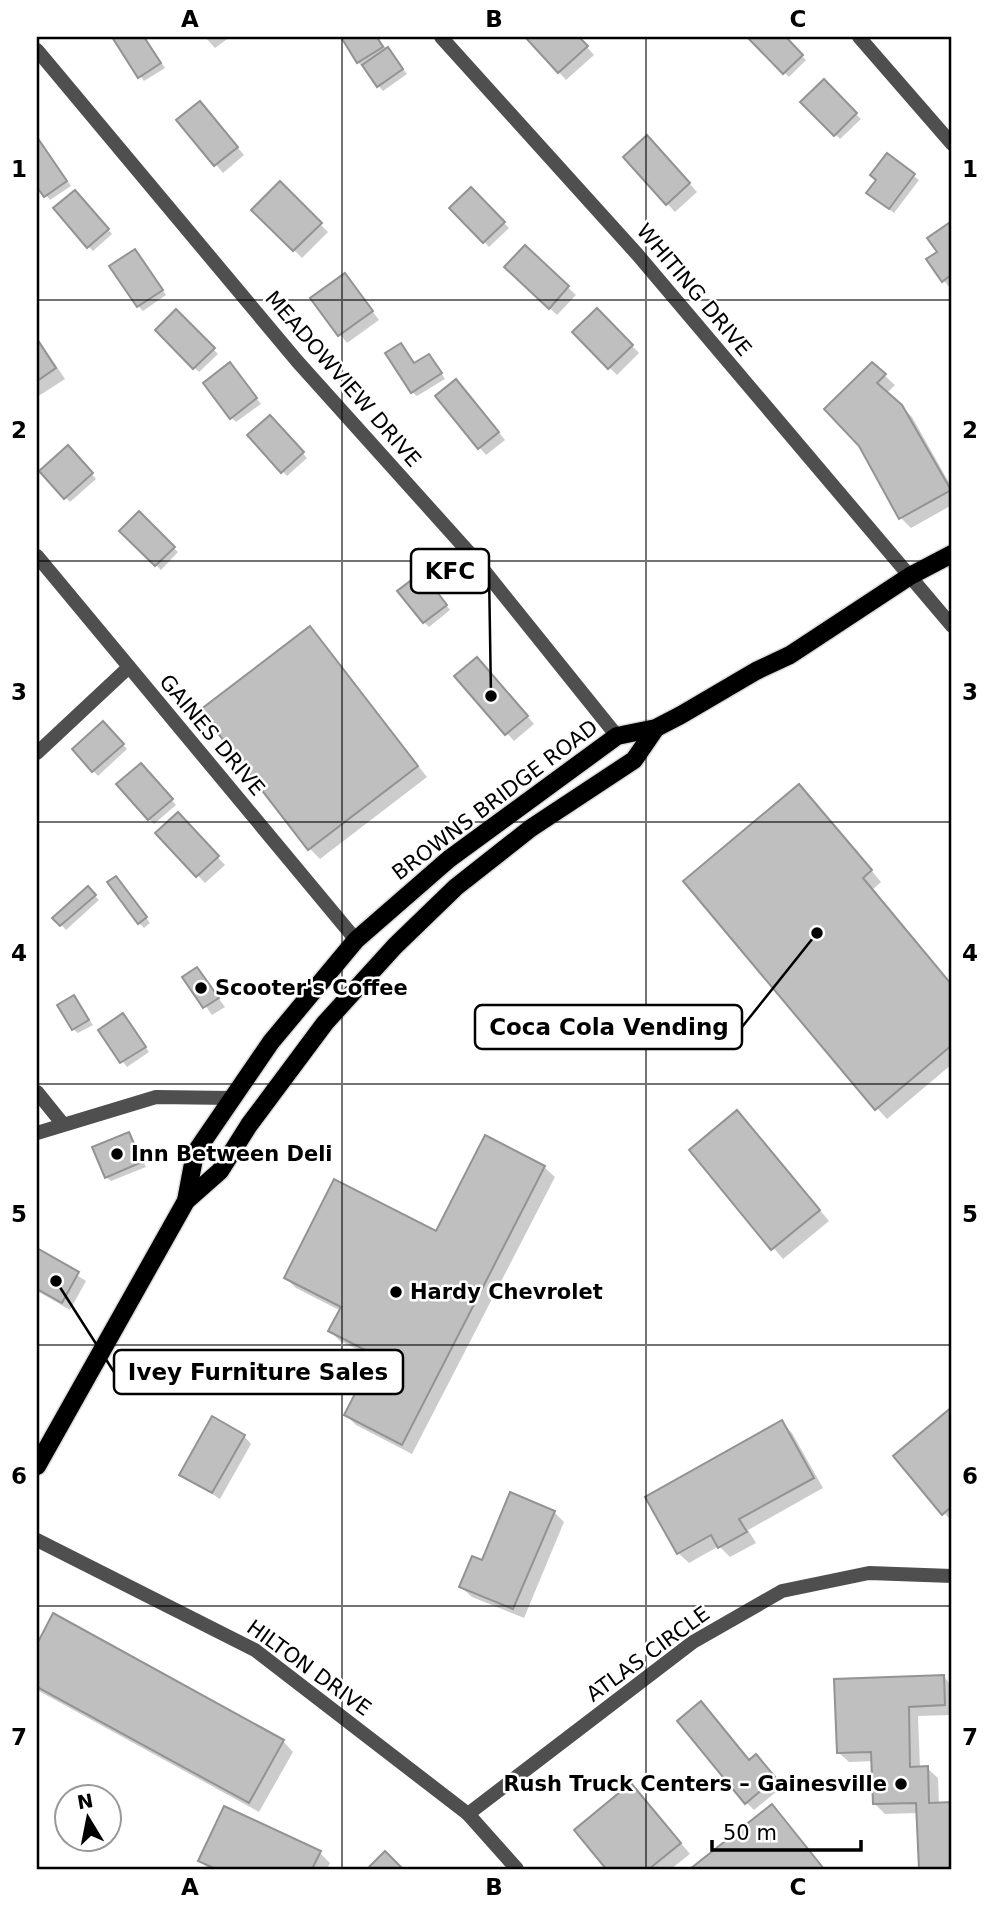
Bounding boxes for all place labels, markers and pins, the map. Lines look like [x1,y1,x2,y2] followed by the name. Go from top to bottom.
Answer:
[411,549,489,593] callout: KFC
[215,976,408,1000] place label: Scooter's Coffee
[193,980,209,996] marker: Scooter's Coffee
[475,1005,742,1049] callout: Coca Cola Vending
[131,1142,333,1166] place label: Inn Between Deli
[109,1146,125,1162] marker: Inn Between Deli
[410,1280,603,1304] place label: Hardy Chevrolet
[388,1284,404,1300] marker: Hardy Chevrolet
[114,1350,403,1394] callout: Ivey Furniture Sales
[503,1772,887,1796] place label: Rush Truck Centers – Gainesville
[893,1776,909,1792] marker: Rush Truck Centers – Gainesville

